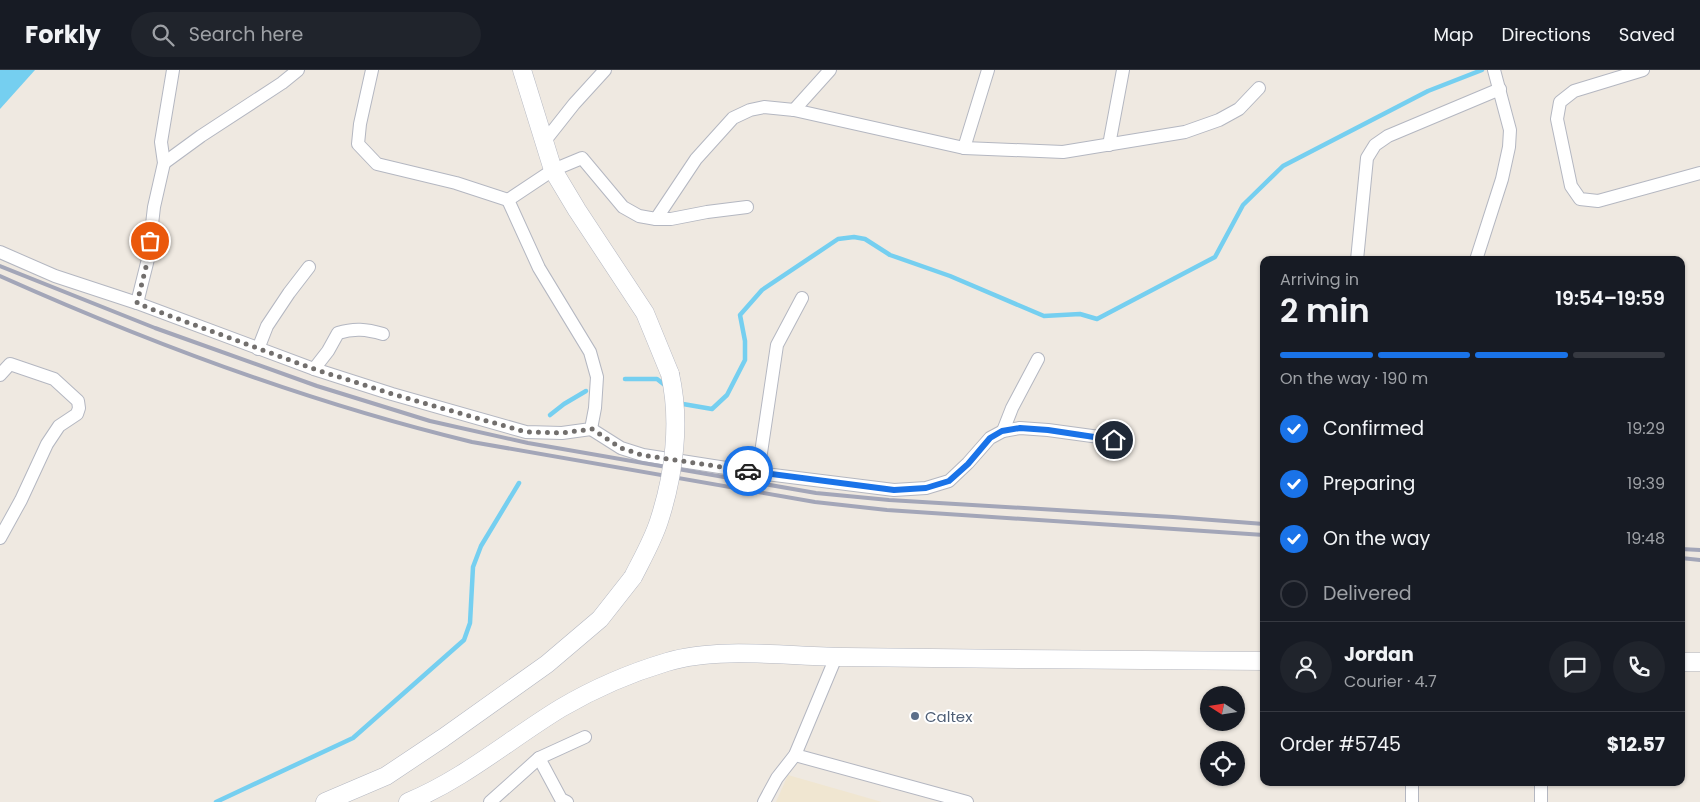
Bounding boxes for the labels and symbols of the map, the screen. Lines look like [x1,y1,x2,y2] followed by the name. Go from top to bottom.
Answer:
[129,220,171,262] pin
[1093,419,1135,461] pin
[723,446,773,496] courier
[1200,686,1245,731] north arrow
[925,706,972,727] place label: Caltex
[909,710,921,722] marker: Caltex

